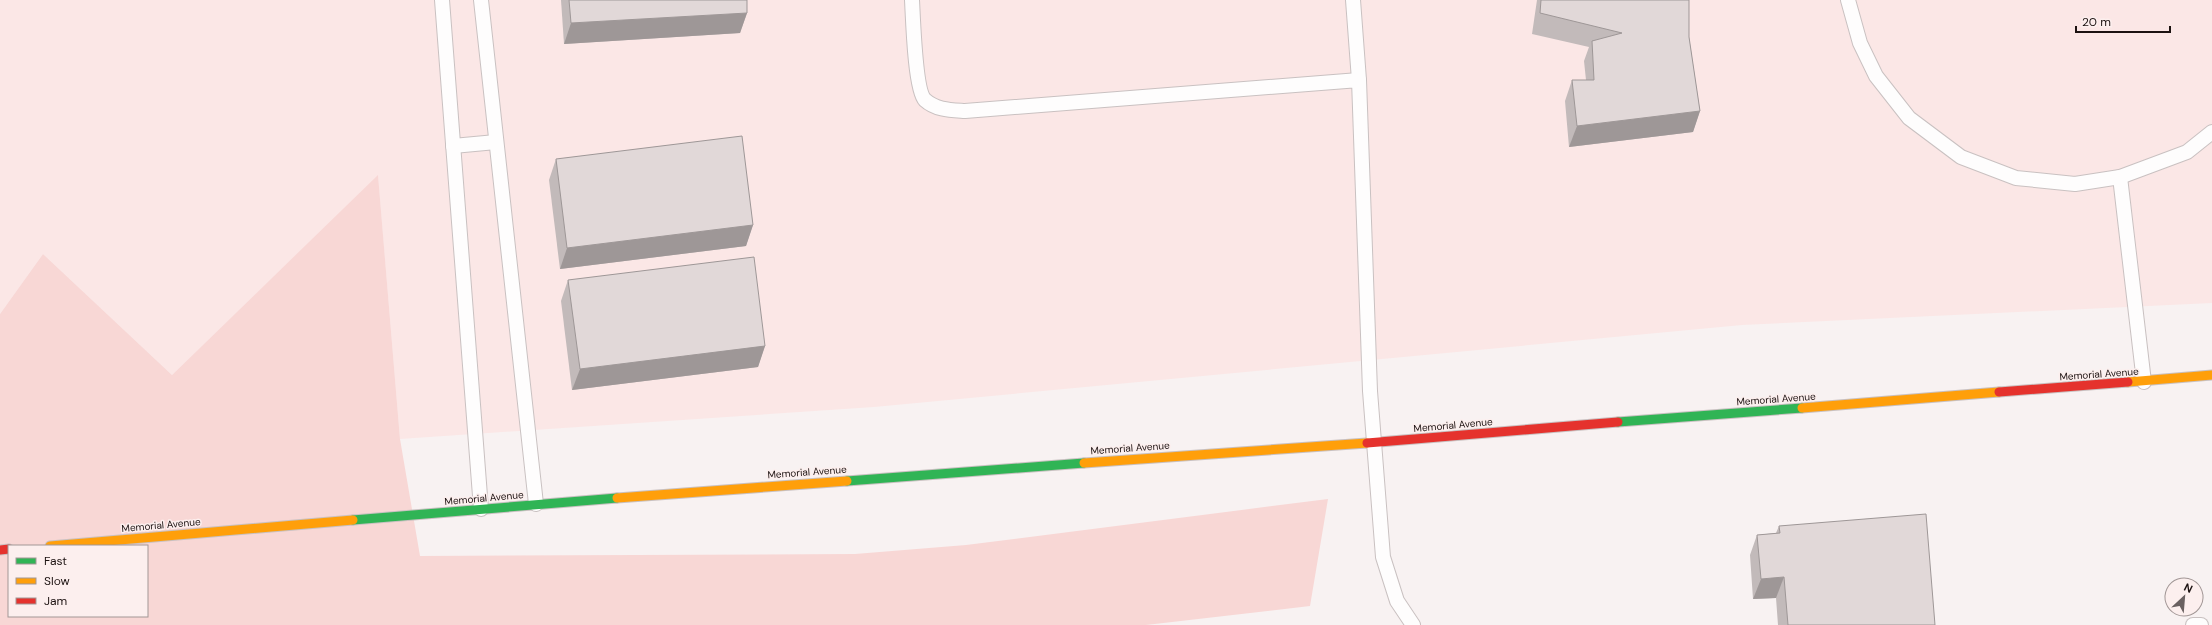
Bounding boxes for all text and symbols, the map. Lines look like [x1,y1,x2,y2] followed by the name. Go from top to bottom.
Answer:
[2076,8,2170,34] scale bar
[2082,14,2111,30] text: 20 m
[2059,365,2139,383] street label: Memorial Avenue
[1736,390,1816,408] street label: Memorial Avenue
[1413,415,1493,435] street label: Memorial Avenue
[1090,439,1170,457] street label: Memorial Avenue
[767,463,847,481] street label: Memorial Avenue
[444,488,524,508] street label: Memorial Avenue
[121,515,201,535] street label: Memorial Avenue
[8,545,148,617] legend
[44,553,67,569] text: Fast
[44,573,70,589] text: Slow
[2164,577,2204,617] north arrow
[2182,580,2195,596] text: N
[44,593,67,609] text: Jam

